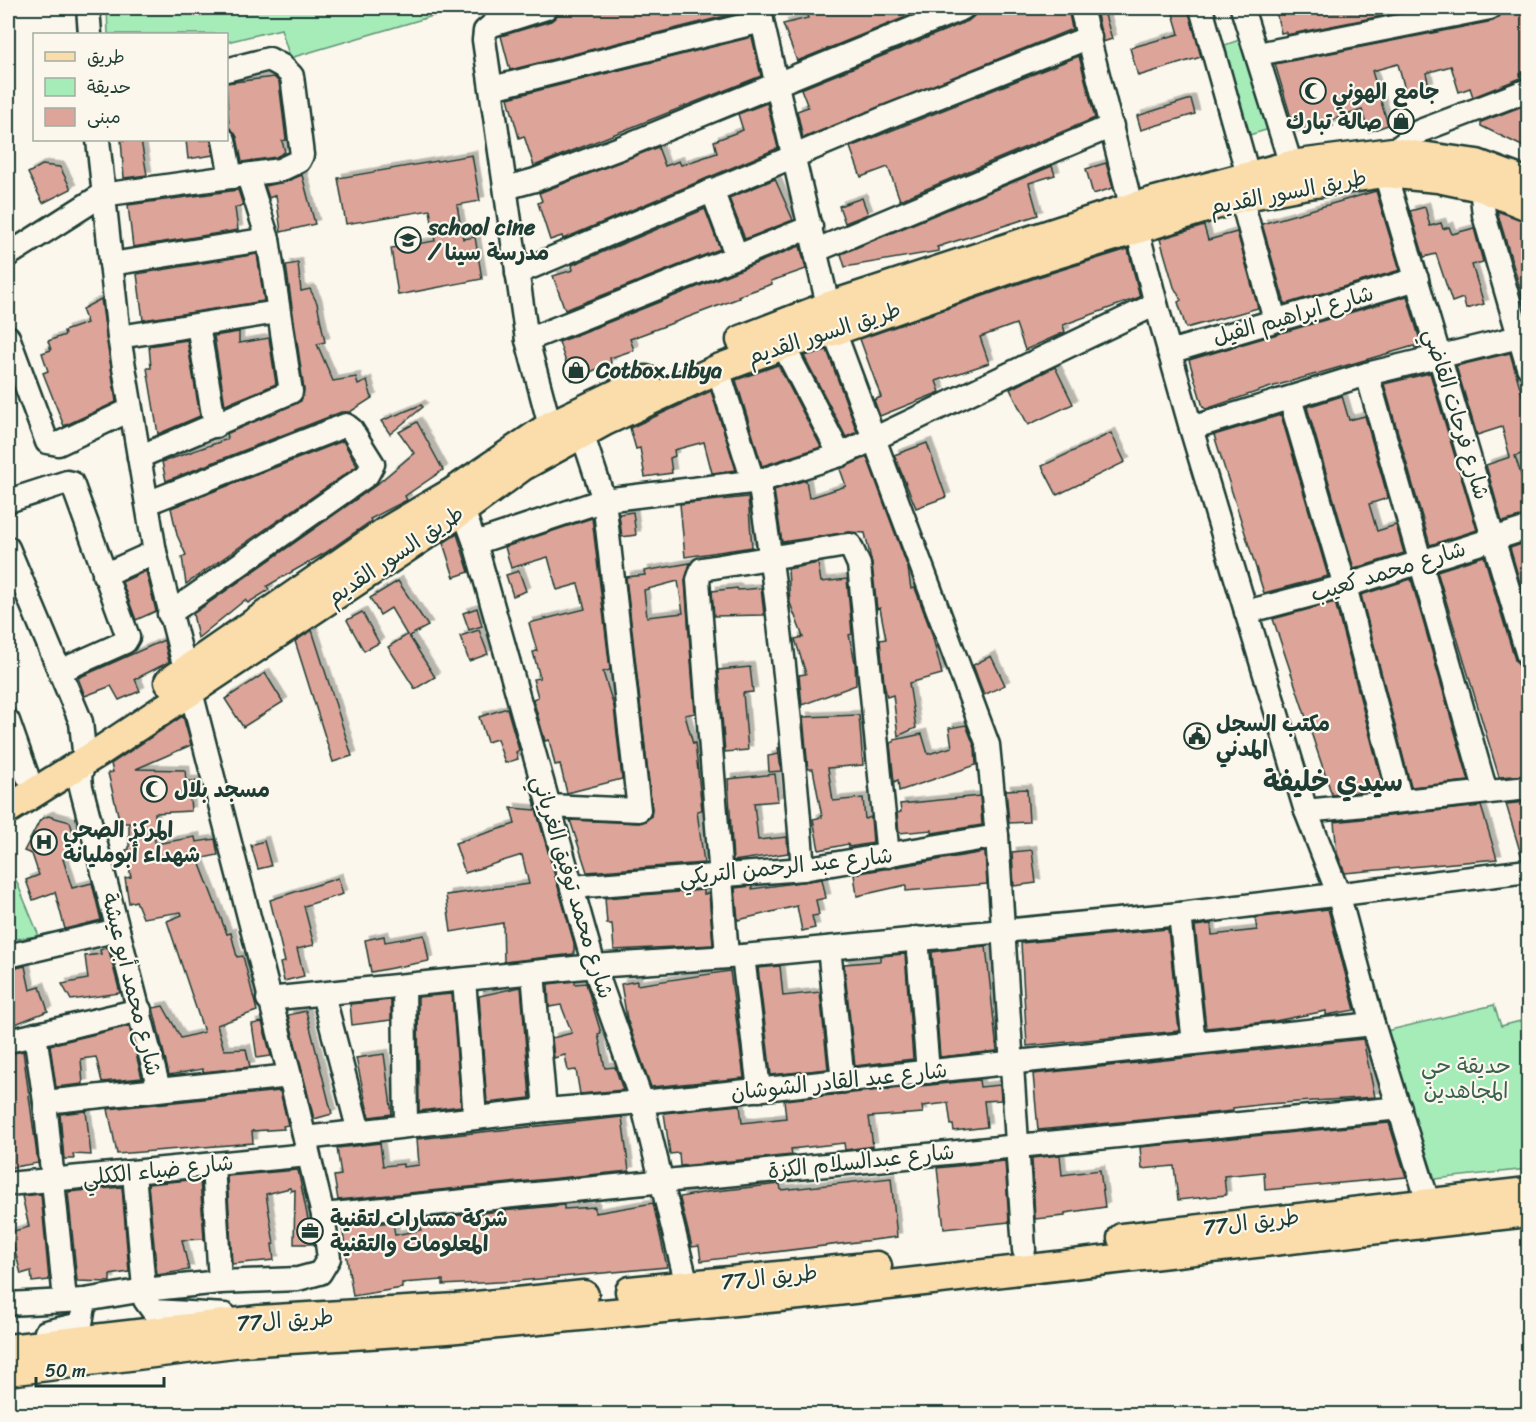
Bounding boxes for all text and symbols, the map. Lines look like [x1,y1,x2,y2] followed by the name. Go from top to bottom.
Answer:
[33,33,228,141] legend
[87,41,125,73] text: طريق
[87,71,131,103] text: حديقة
[1332,72,1440,111] place label: جامع الهوني
[1298,76,1328,106] mosque icon: جامع الهوني
[87,101,121,133] text: مبنى
[1286,102,1382,141] place label: صالة تبارك
[1386,106,1416,136] shop icon: صالة تبارك
[1206,158,1370,226] street label: طريق السور القديم
[427,208,549,272] place label: school cine / مدرسة سينا
[393,225,423,255] school or university icon: school cine / مدرسة سينا
[1208,273,1378,357] street label: شارع ابراهيم الفيل
[742,290,906,376] street label: طريق السور القديم
[1412,323,1502,505] street label: شارع فرحات القاضي
[595,351,722,390] place label: Cotbox.Libya
[561,355,591,385] shop icon: Cotbox.Libya
[318,494,472,616] street label: طريق السور القديم
[1305,529,1471,613] street label: شارع محمد كعيب
[1216,704,1330,768] place label: مكتب السجل المدني
[1182,721,1212,751] public building icon: مكتب السجل المدني
[1263,757,1403,806] district label: سيدي خليفة
[174,770,270,809] place label: مسجد بلال
[520,770,626,1004] street label: شارع محمد توفيق الغرياني
[139,774,169,804] mosque icon: مسجد بلال
[63,810,200,874] place label: المركز الصحي شهداء أبومليانة
[29,827,59,857] hospital icon: المركز الصحي شهداء أبومليانة
[677,835,895,897] street label: شارع عبد الرحمن التريكي
[90,888,174,1080] street label: شارع محمد أبو عيشة
[1421,1046,1511,1110] park label: حديقة حي المجاهدين
[729,1050,949,1112] street label: شارع عبد القادر الشوشان
[766,1132,956,1190] street label: شارع عبدالسلام الكزة
[81,1143,235,1197] street label: شارع ضياء الككلي
[1200,1197,1302,1247] street label: طريق ال77
[330,1199,508,1263] place label: شركة مسارات لتقنية المعلومات والتقنية
[295,1216,325,1246] office icon: شركة مسارات لتقنية المعلومات والتقنية
[719,1253,819,1301] street label: طريق ال77
[235,1297,335,1343] street label: طريق ال77
[36,1350,164,1388] scale bar
[45,1355,86,1387] text: 50 m

